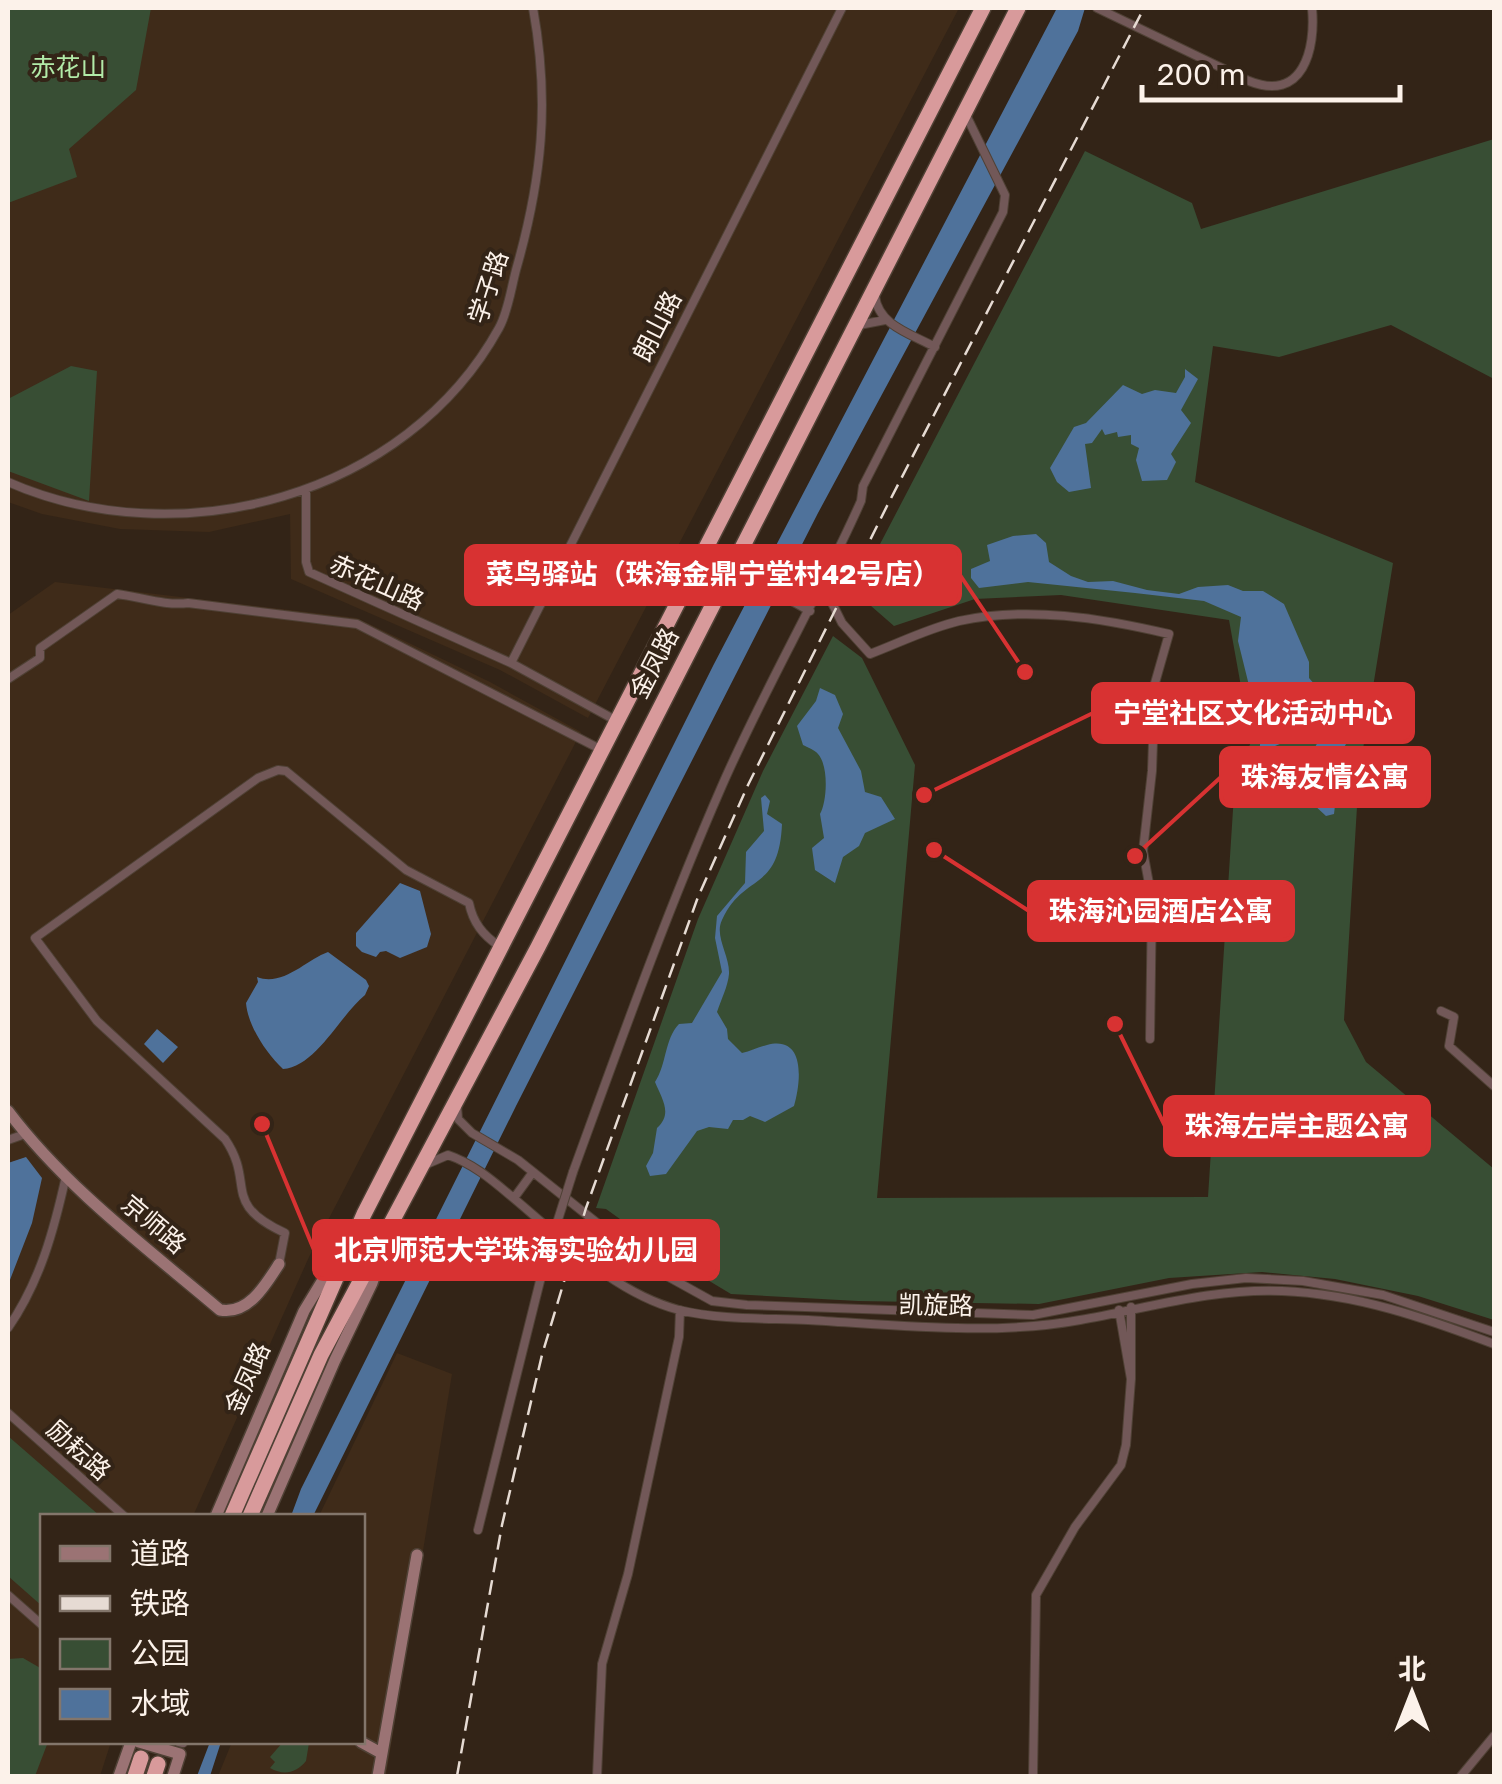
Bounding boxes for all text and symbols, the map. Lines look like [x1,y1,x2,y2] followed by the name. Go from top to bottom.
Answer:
[1142,40,1400,102] scale bar
[30,51,106,82] park label: 赤花山
[1157,56,1246,92] text: 200 m
[461,246,514,327] street label: 学子路
[626,285,687,366] street label: 朗山路
[466,546,960,604] callout: 菜鸟驿站（珠海金鼎宁堂村42号店）
[325,547,429,616] street label: 赤花山路
[486,557,940,590] text: 菜鸟驿站（珠海金鼎宁堂村42号店）
[623,622,684,703] street label: 金凤路
[1093,684,1413,742] callout: 宁堂社区文化活动中心
[1113,696,1393,729] text: 宁堂社区文化活动中心
[1221,748,1429,806] callout: 珠海友情公寓
[1241,760,1409,793] text: 珠海友情公寓
[1029,882,1293,940] callout: 珠海沁园酒店公寓
[1049,894,1273,927] text: 珠海沁园酒店公寓
[1165,1097,1429,1155] callout: 珠海左岸主题公寓
[1185,1109,1409,1142] text: 珠海左岸主题公寓
[116,1188,193,1260] street label: 京师路
[314,1221,718,1279] callout: 北京师范大学珠海实验幼儿园
[334,1233,698,1266] text: 北京师范大学珠海实验幼儿园
[898,1288,974,1321] street label: 凯旋路
[217,1337,276,1418] street label: 金凤路
[41,1413,118,1486] street label: 励耘路
[40,1514,365,1744] legend
[130,1535,190,1571] text: 道路
[130,1585,190,1621] text: 铁路
[130,1635,190,1671] text: 公园
[1362,1644,1462,1744] north arrow
[1398,1652,1426,1685] text: 北
[130,1685,190,1721] text: 水域

